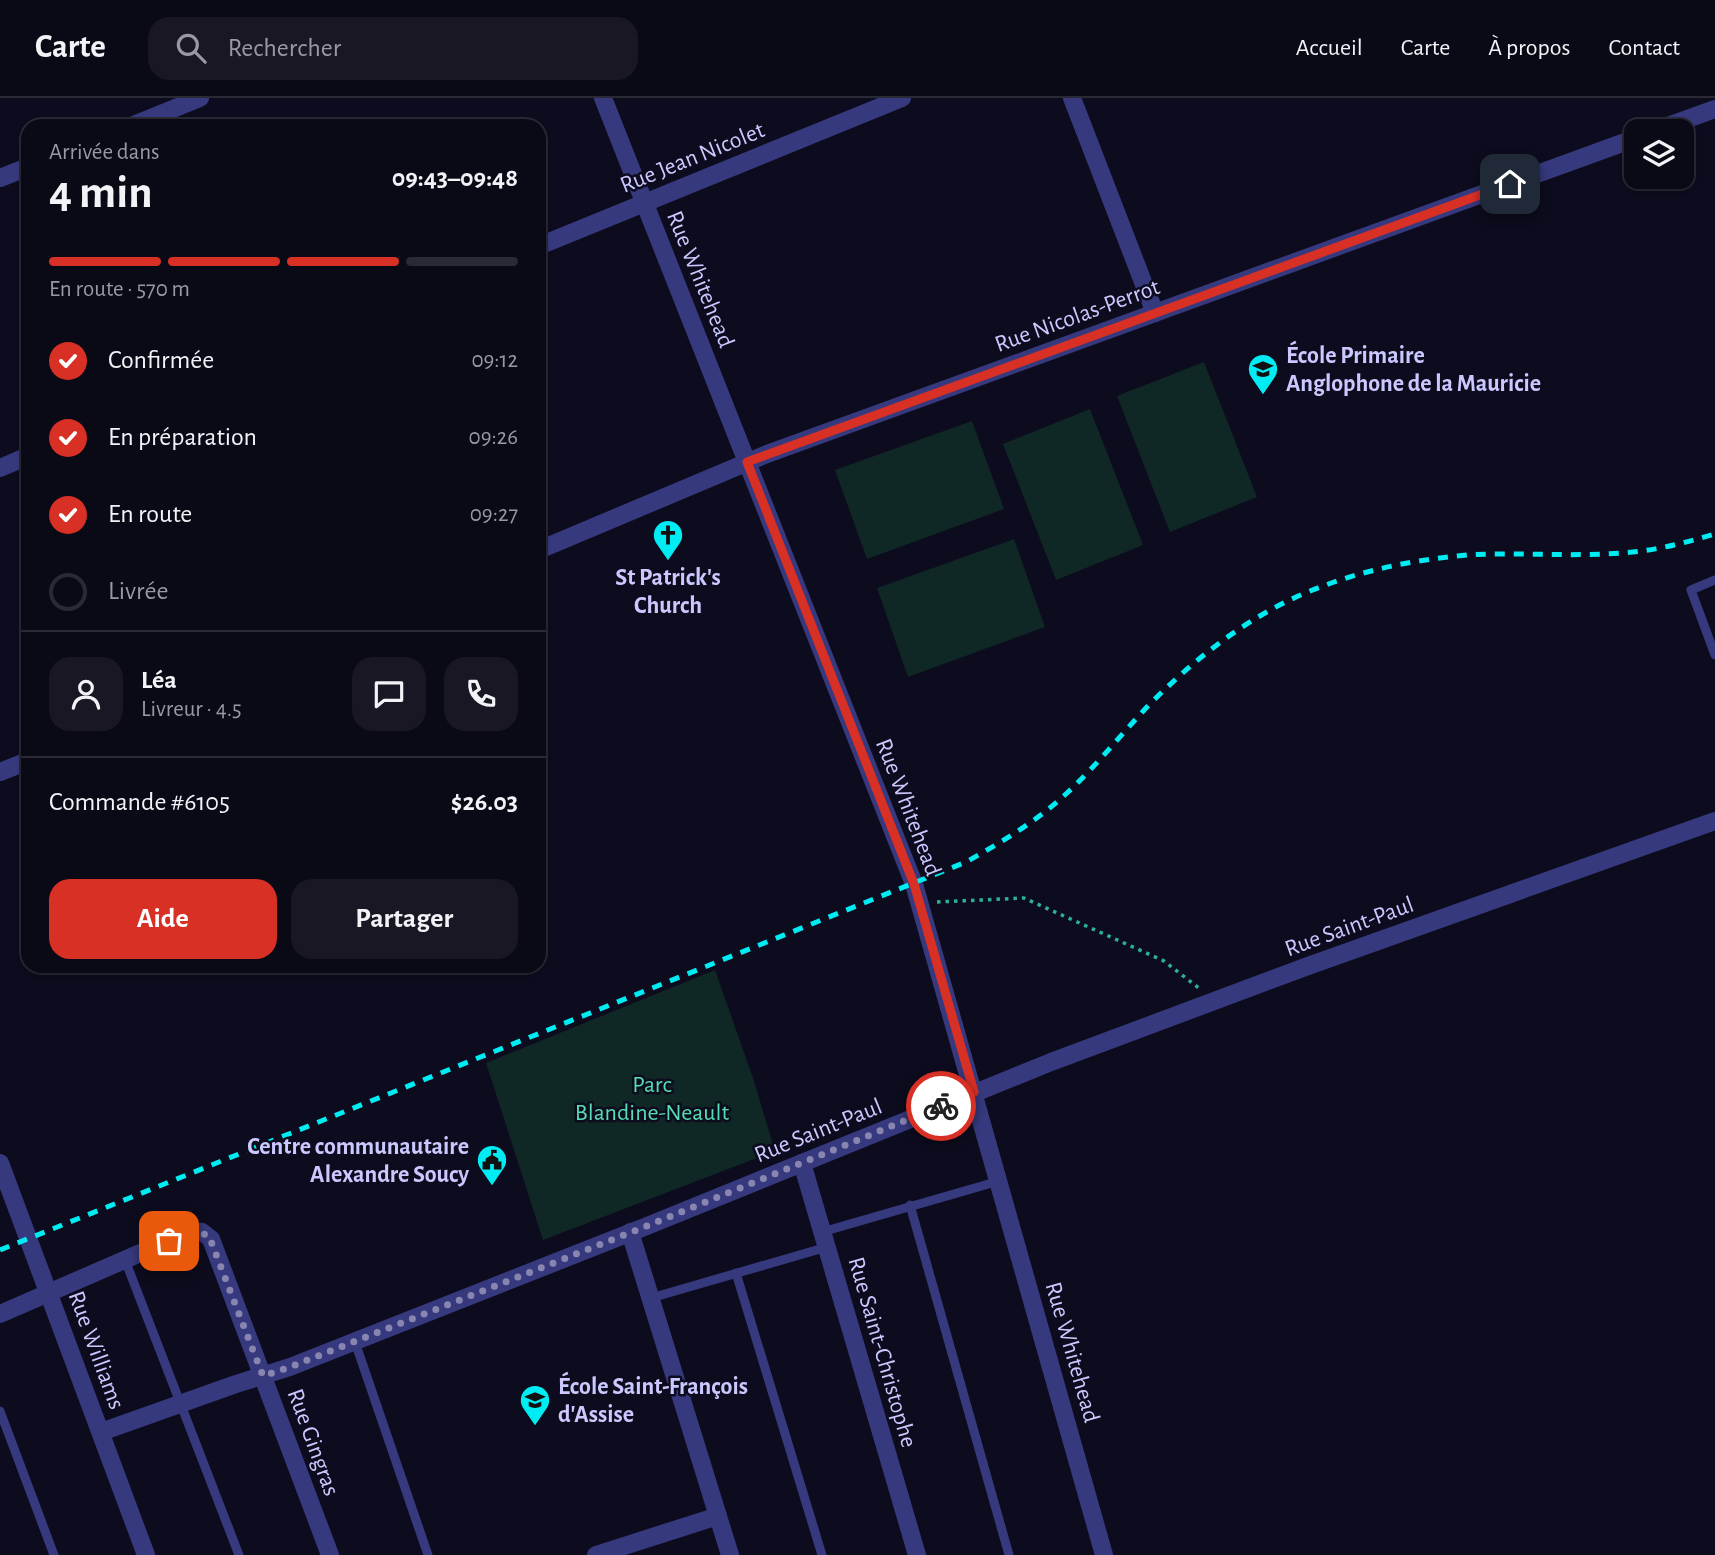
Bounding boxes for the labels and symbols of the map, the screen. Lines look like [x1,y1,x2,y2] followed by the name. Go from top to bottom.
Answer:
[617,118,768,198] street label: Rue Jean Nicolet
[1480,154,1540,214] pin
[662,208,738,351] street label: Rue Whitehead
[992,275,1163,357] street label: Rue Nicolas-Perrot
[1286,340,1541,396] place label: École Primaire Anglophone de la Mauricie
[1246,352,1280,396] school or university icon: École Primaire Anglophone de la Mauricie
[651,518,685,562] church icon: St Patrick's Church
[615,566,721,618] place label: St Patrick's Church
[871,735,945,879] street label: Rue Whitehead
[1282,893,1417,961] street label: Rue Saint-Paul
[906,1071,976,1141] courier
[575,1073,729,1125] park label: Parc Blandine-Neault
[751,1094,886,1167] street label: Rue Saint-Paul
[247,1135,469,1187] place label: Centre communautaire Alexandre Soucy
[475,1143,509,1187] public building icon: Centre communautaire Alexandre Soucy
[139,1211,199,1271] pin
[843,1254,921,1450] street label: Rue Saint-Christophe
[1041,1279,1104,1425] street label: Rue Whitehead
[64,1288,129,1413] street label: Rue Williams
[558,1371,748,1427] place label: École Saint-François d'Assise
[518,1383,552,1427] school or university icon: École Saint-François d'Assise
[283,1386,343,1499] street label: Rue Gingras

